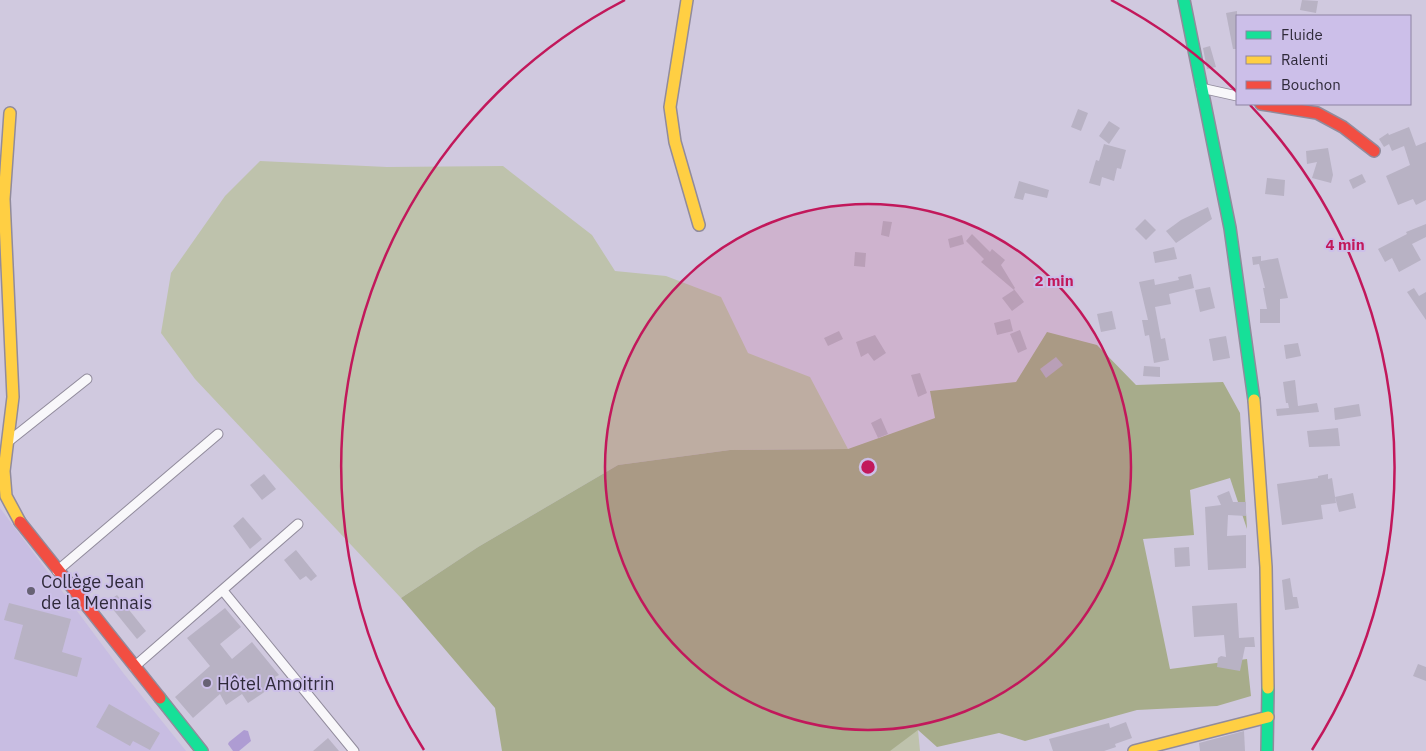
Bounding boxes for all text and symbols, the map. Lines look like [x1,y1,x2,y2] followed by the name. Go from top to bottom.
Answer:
[1236,15,1411,105] legend
[1281,25,1323,44] text: Fluide
[1281,50,1328,69] text: Ralenti
[1281,75,1341,94] text: Bouchon
[1325,235,1365,254] text: 4 min
[1034,271,1074,290] text: 2 min
[859,458,877,476] centre of rings
[41,570,152,614] place label: Collège Jean de la Mennais
[25,585,37,597] marker: Collège Jean de la Mennais
[217,672,335,695] place label: Hôtel Amoitrin
[201,677,213,689] marker: Hôtel Amoitrin

